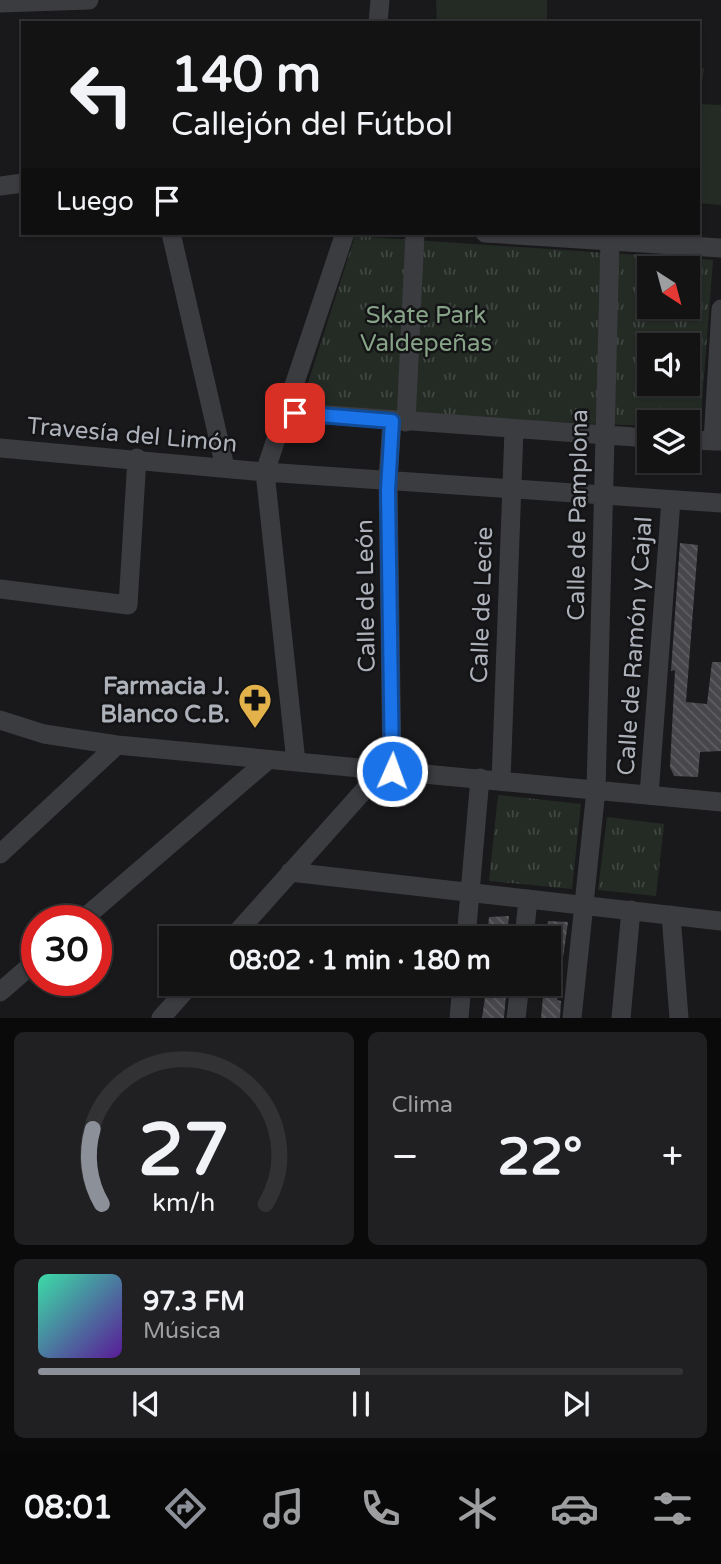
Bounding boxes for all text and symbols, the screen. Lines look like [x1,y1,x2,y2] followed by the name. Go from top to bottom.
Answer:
[171,46,321,105] text: 140 m
[56,49,147,140] icon: left
[171,106,453,144] text: Callejón del Fútbol
[148,182,186,220] icon: arrive
[56,186,134,217] text: Luego
[637,256,700,318] north arrow
[637,256,700,473] map controls
[360,301,492,358] park label: Skate Park Valdepeñas
[637,333,700,396] button: sound
[265,383,325,443] pin
[276,394,314,432] icon: arrive
[562,409,594,621] street label: Calle de Pamplona
[637,410,700,473] button: layers
[26,411,238,459] street label: Travesía del Limón
[611,515,659,777] street label: Calle de Ramón y Cajal
[350,519,382,673] street label: Calle de León
[465,526,499,684] street label: Calle de Lecie
[100,672,230,729] place label: Farmacia J. Blanco C.B.
[236,681,274,730] pharmacy icon: Farmacia J. Blanco C.B.
[355,734,429,808] position arrow
[21,905,112,996] speed limit sign: 30
[229,945,491,976] text: 08:02 · 1 min · 180 m
[392,1091,453,1119] text: Clima
[138,1108,229,1196] text: 27
[498,1126,583,1189] text: 22°
[392,1134,419,1180] text: −
[662,1134,683,1180] text: +
[152,1188,215,1218] text: km/h
[143,1286,245,1317] text: 97.3 FM
[143,1317,221,1345] text: Música
[127,1385,165,1423] icon: previous
[342,1385,380,1423] icon: pause
[557,1385,595,1423] icon: next
[161,1484,210,1533] icon: directions
[259,1484,308,1533] icon: music
[356,1484,405,1533] icon: phone
[453,1484,502,1533] icon: climate
[550,1484,599,1533] icon: car
[648,1484,697,1533] icon: filters
[24,1489,113,1527] text: 08:01

